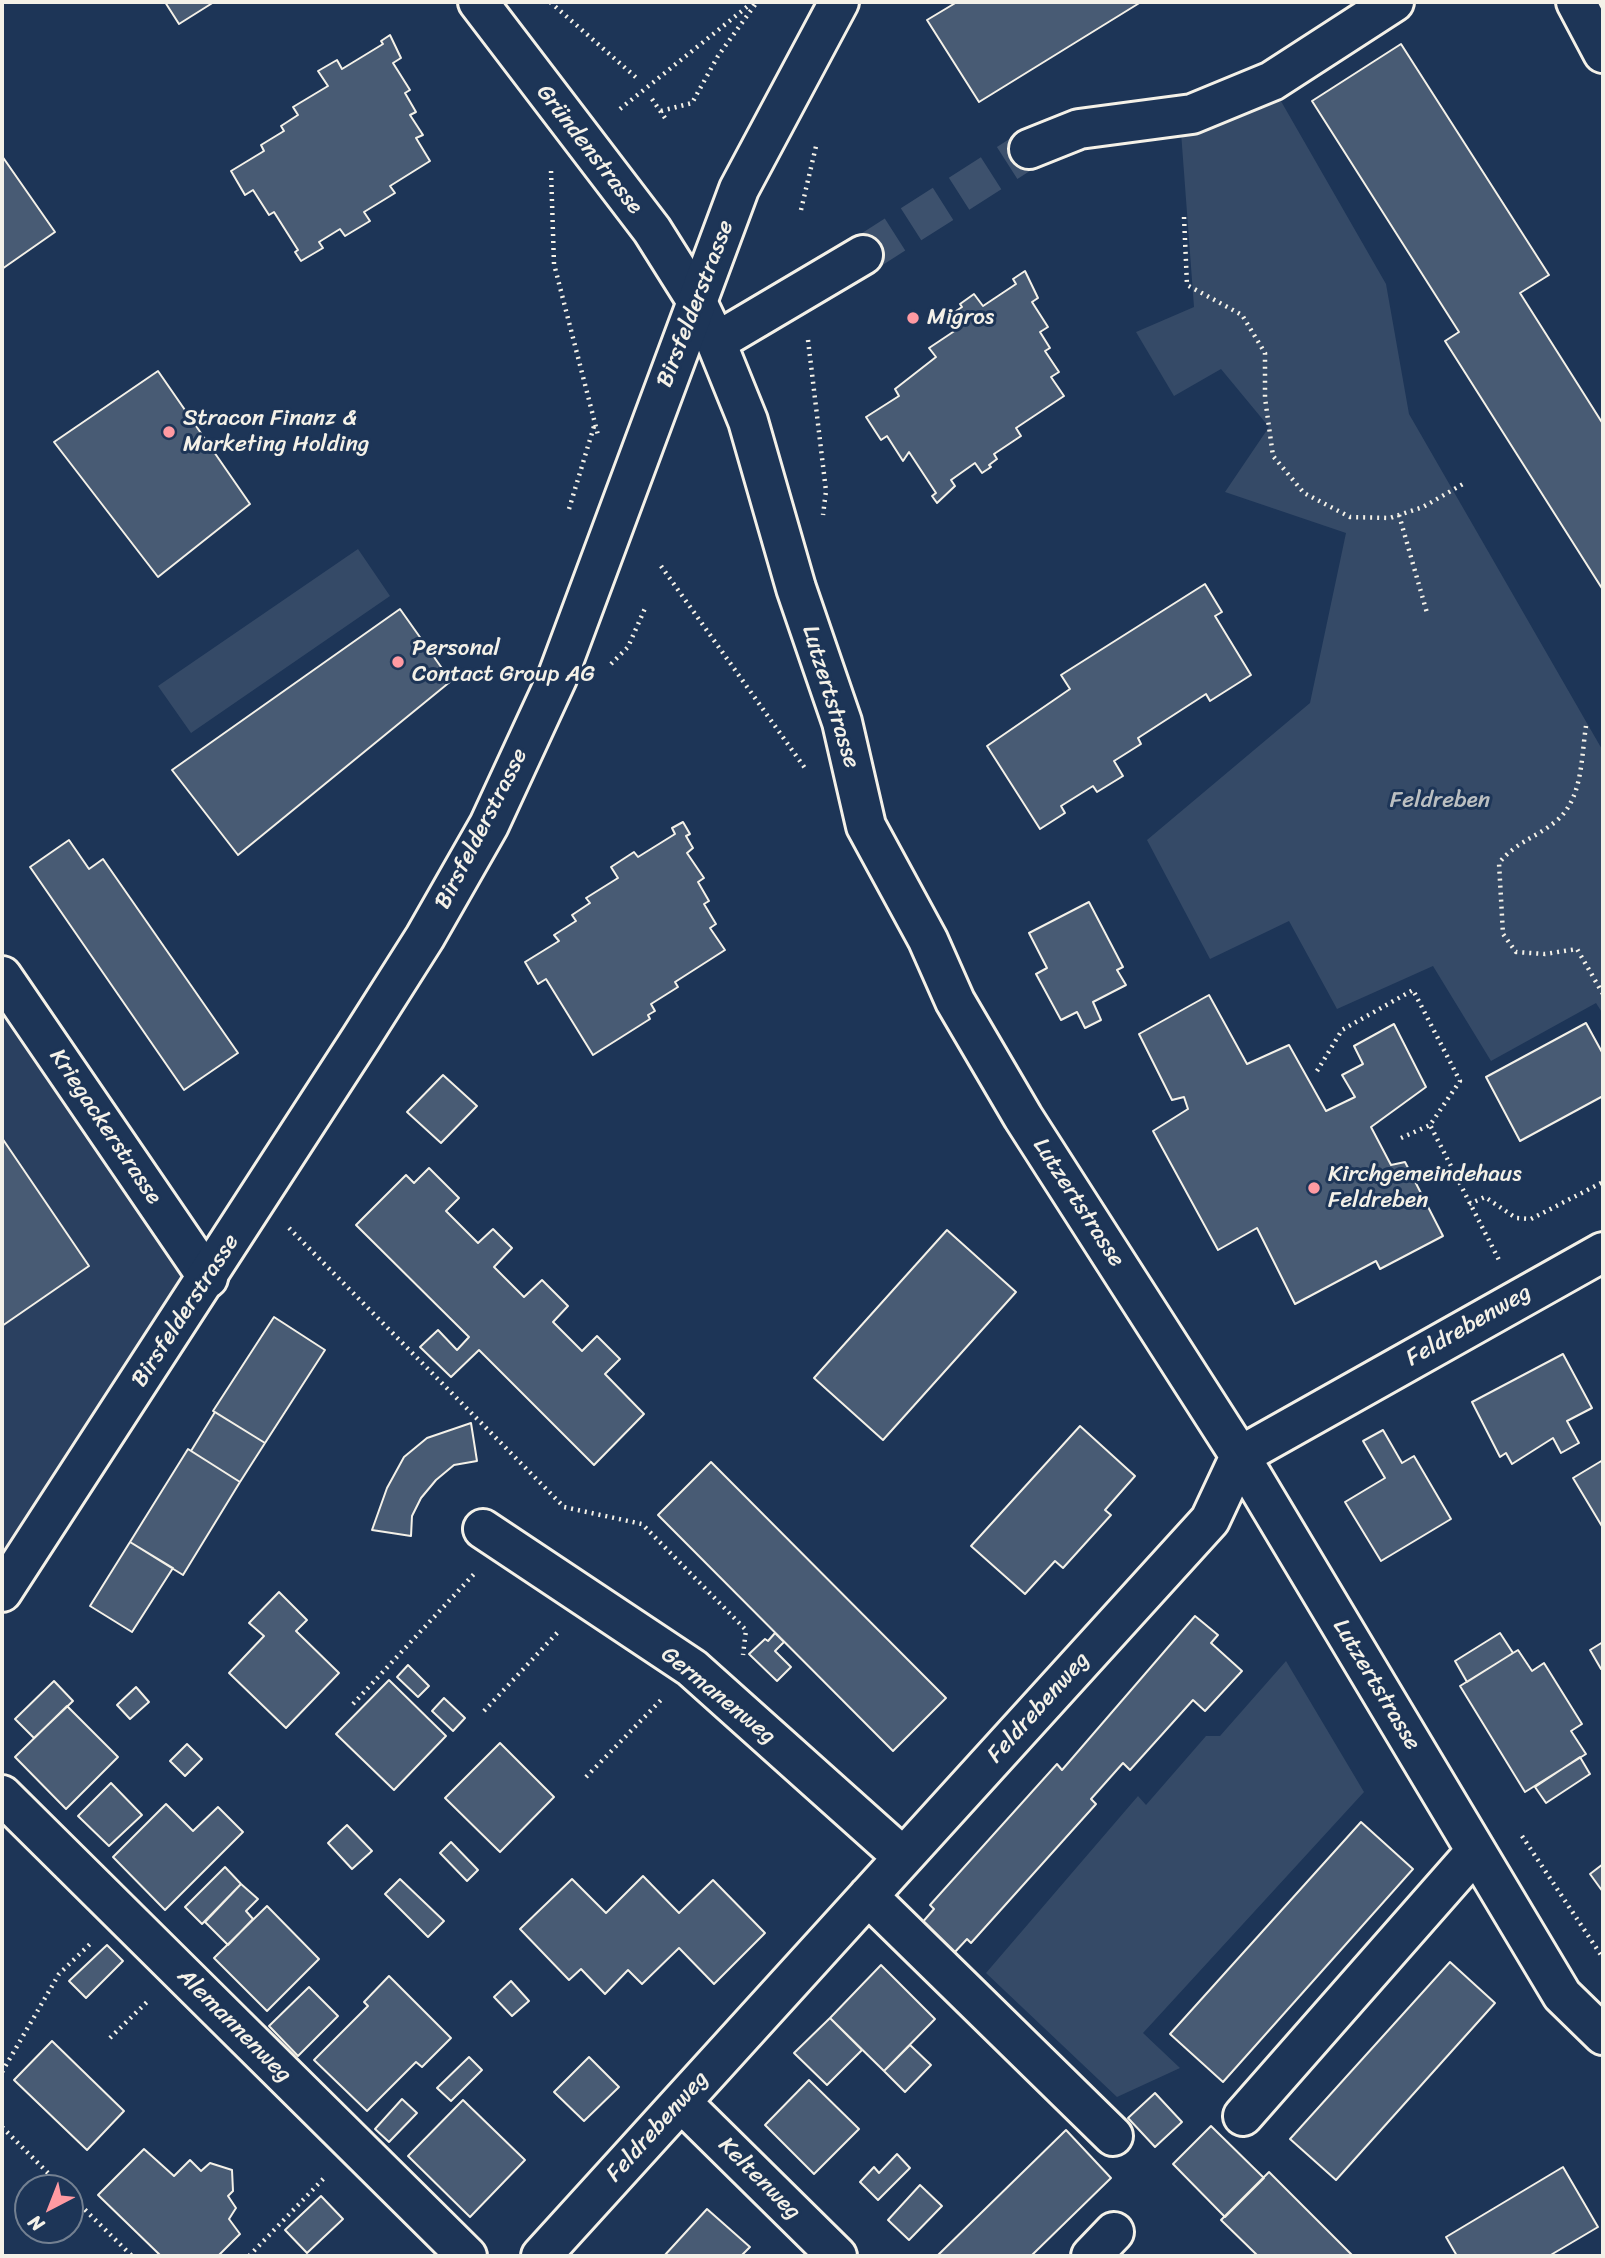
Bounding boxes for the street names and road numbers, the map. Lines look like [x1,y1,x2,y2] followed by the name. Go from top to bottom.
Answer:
[530,80,648,220] street label: Gründenstrasse
[651,217,741,391] street label: Birsfelderstrasse
[795,622,865,772] street label: Lutzertstrasse
[430,744,534,914] street label: Birsfelderstrasse
[43,1044,167,1210] street label: Kriegackerstrasse
[1026,1133,1130,1273] street label: Lutzertstrasse
[126,1229,246,1393] street label: Birsfelderstrasse
[1402,1279,1536,1373] street label: Feldrebenweg
[1326,1615,1426,1755] street label: Lutzertstrasse
[655,1641,781,1751] street label: Germanenweg
[982,1647,1096,1769] street label: Feldrebenweg
[171,1963,297,2089] street label: Alemannenweg
[601,2066,715,2188] street label: Feldrebenweg
[712,2132,806,2226] street label: Keltenweg

